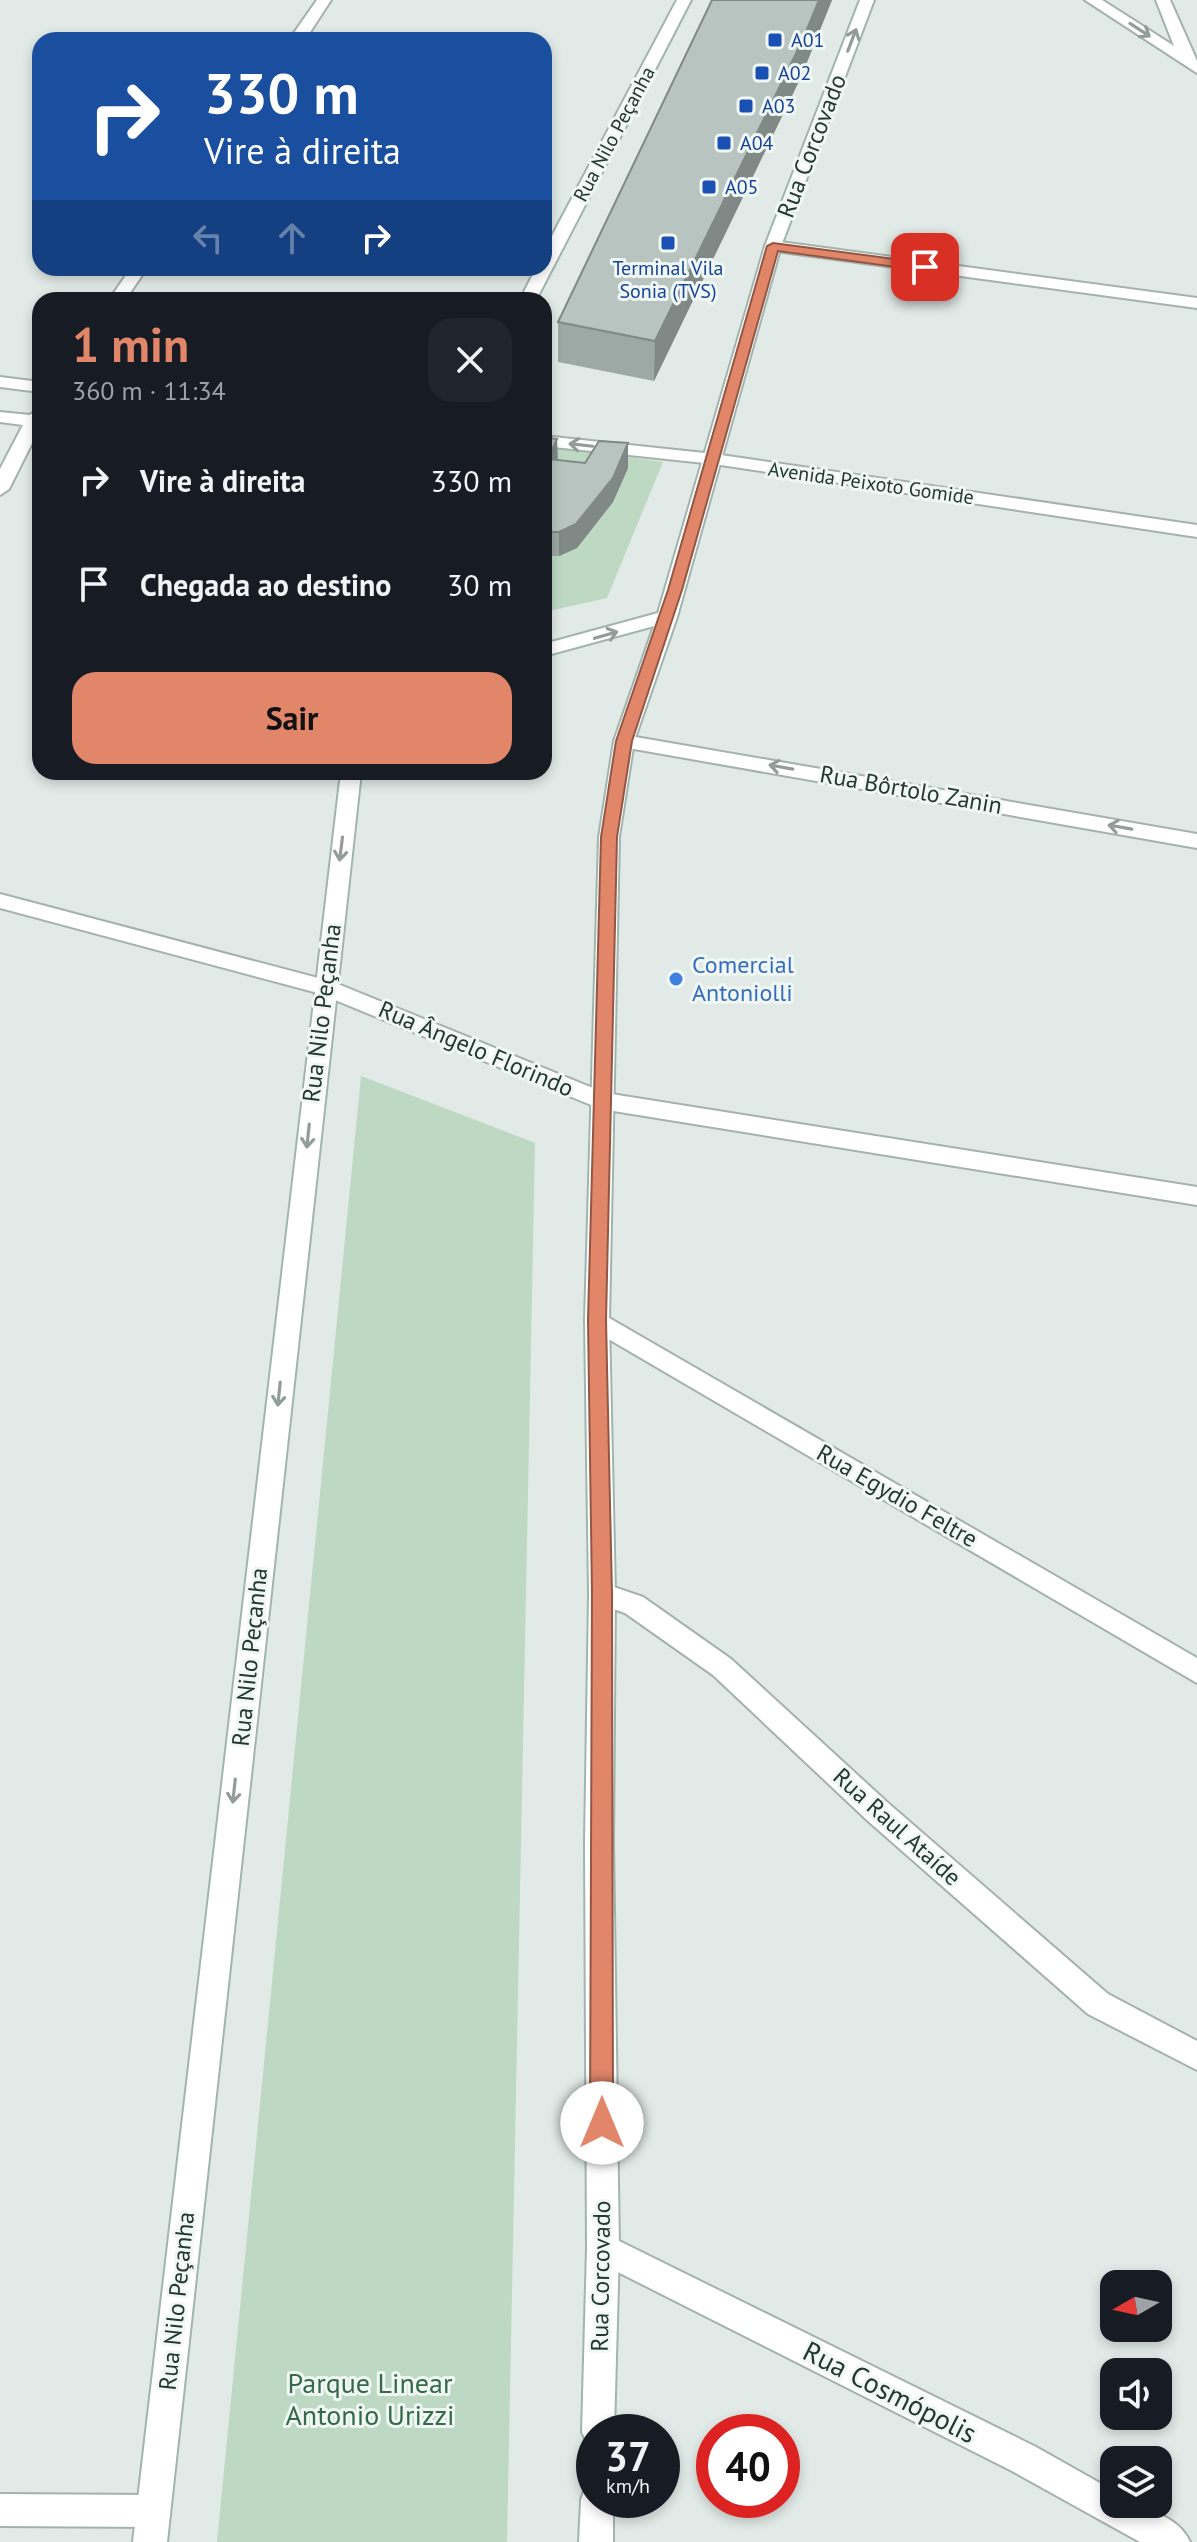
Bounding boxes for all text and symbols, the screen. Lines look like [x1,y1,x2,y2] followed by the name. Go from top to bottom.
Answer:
[1128,22,1150,39] one-way arrow
[791,27,825,53] place label: A01
[846,28,860,53] one-way arrow
[766,31,784,49] marker: A01
[204,57,359,129] text: 330 m
[778,60,812,86] place label: A02
[567,62,661,206] street label: Rua Nilo Peçanha
[72,64,176,168] icon: right
[753,64,771,82] marker: A02
[770,70,853,222] street label: Rua Corcovado
[762,93,796,119] place label: A03
[737,97,755,115] marker: A03
[204,127,401,174] text: Vire à direita
[740,130,774,156] place label: A04
[715,134,733,152] marker: A04
[725,174,759,200] place label: A05
[700,178,718,196] marker: A05
[186,216,230,260] icon: left
[270,216,314,260] icon: ahead
[354,216,398,260] icon: right
[891,233,959,301] pin
[659,234,677,252] marker: Terminal Vila Sonia (TVS)
[903,245,947,289] icon: arrive
[612,255,724,304] place label: Terminal Vila Sonia (TVS)
[72,313,189,375] text: 1 min
[428,318,512,402] button: close
[72,374,226,407] text: 360 m · 11:34
[568,438,595,453] one-way arrow
[766,456,976,510] street label: Avenida Peixoto Gomide
[72,458,116,502] icon: right
[140,461,305,500] text: Vire à direita
[431,461,512,500] text: 330 m
[72,562,116,606] icon: arrive
[140,565,391,604] text: Chegada ao destino
[447,565,512,604] text: 30 m
[592,627,618,642] one-way arrow
[72,672,512,764] button: Sair
[817,758,1005,821] street label: Rua Bôrtolo Zanin
[769,759,795,774] one-way arrow
[1108,819,1133,834] one-way arrow
[334,836,349,862] one-way arrow
[295,922,348,1104] street label: Rua Nilo Peçanha
[692,949,794,1008] place label: Comercial Antoniolli
[667,970,685,988] marker: Comercial Antoniolli
[374,993,578,1104] street label: Rua Ângelo Florindo
[301,1122,316,1148] one-way arrow
[272,1380,287,1407] one-way arrow
[811,1437,983,1554] street label: Rua Egydio Feltre
[225,1566,274,1748] street label: Rua Nilo Peçanha
[827,1761,968,1892] street label: Rua Raul Ataíde
[227,1777,242,1804] one-way arrow
[560,2081,644,2165] position arrow
[584,2200,617,2352] street label: Rua Corcovado
[152,2210,201,2392] street label: Rua Nilo Peçanha
[1100,2270,1172,2342] north arrow
[1100,2270,1172,2518] map controls
[797,2332,983,2451] street label: Rua Cosmópolis
[1100,2358,1172,2430] button: sound
[285,2364,455,2433] park label: Parque Linear Antonio Urizzi
[696,2414,800,2518] speed limit sign: 40
[605,2430,651,2482] text: 37
[1100,2446,1172,2518] button: layers
[606,2473,650,2499] text: km/h

